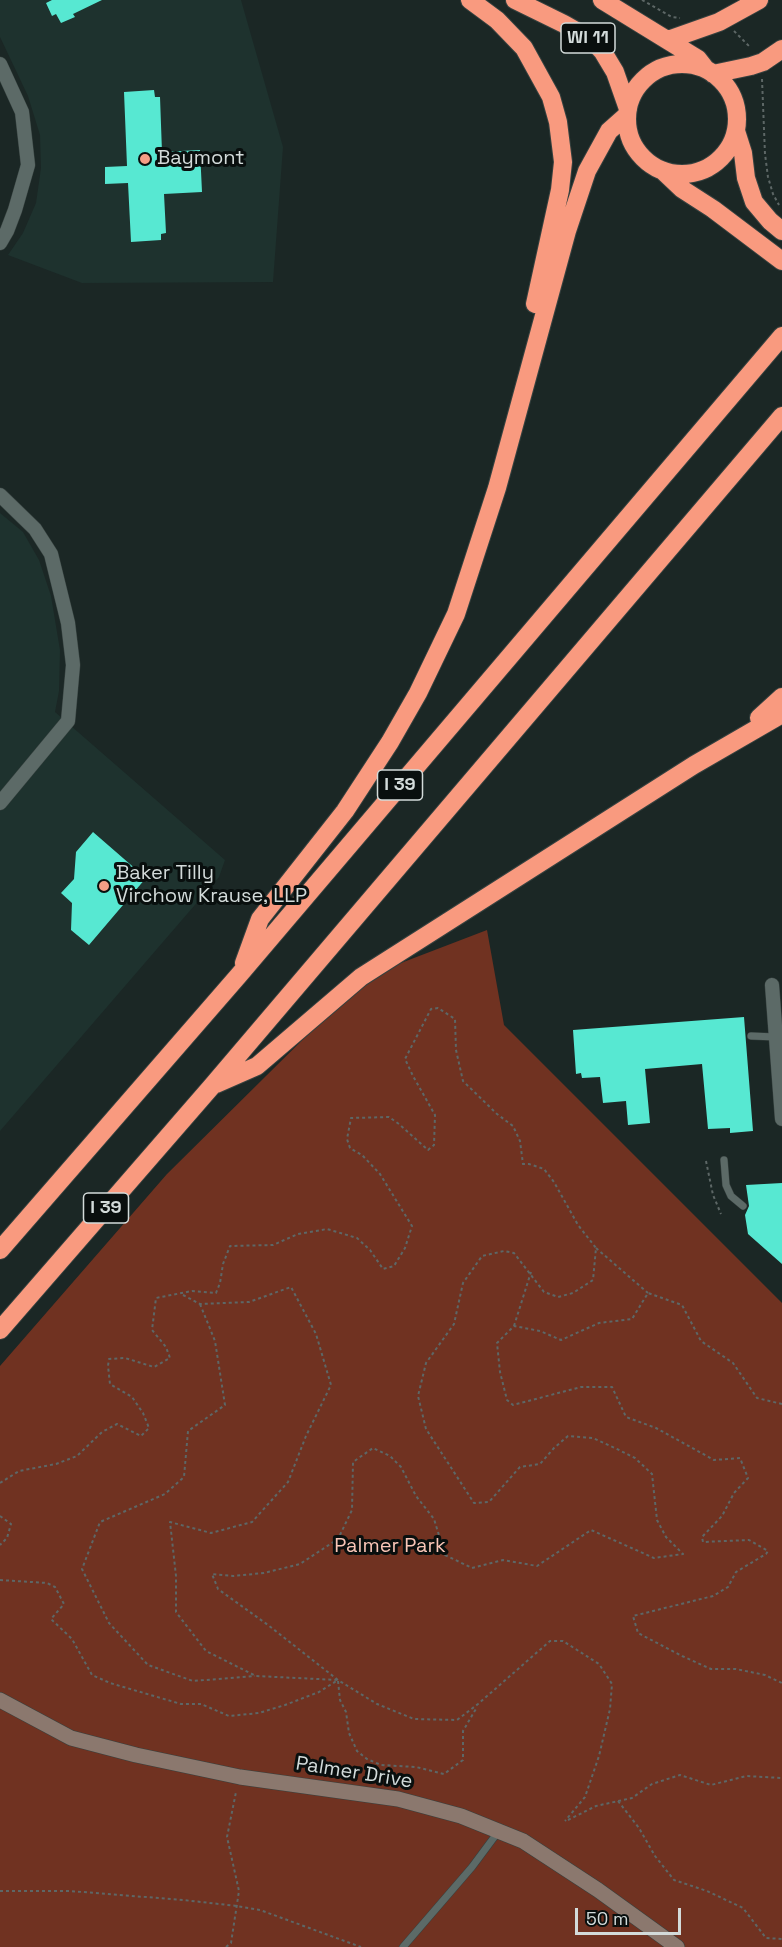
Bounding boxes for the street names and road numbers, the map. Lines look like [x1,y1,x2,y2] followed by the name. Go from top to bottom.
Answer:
[561,23,615,53] road number: WI 11
[378,770,422,800] road number: I 39
[84,1193,128,1223] road number: I 39
[294,1752,414,1794] street label: Palmer Drive

